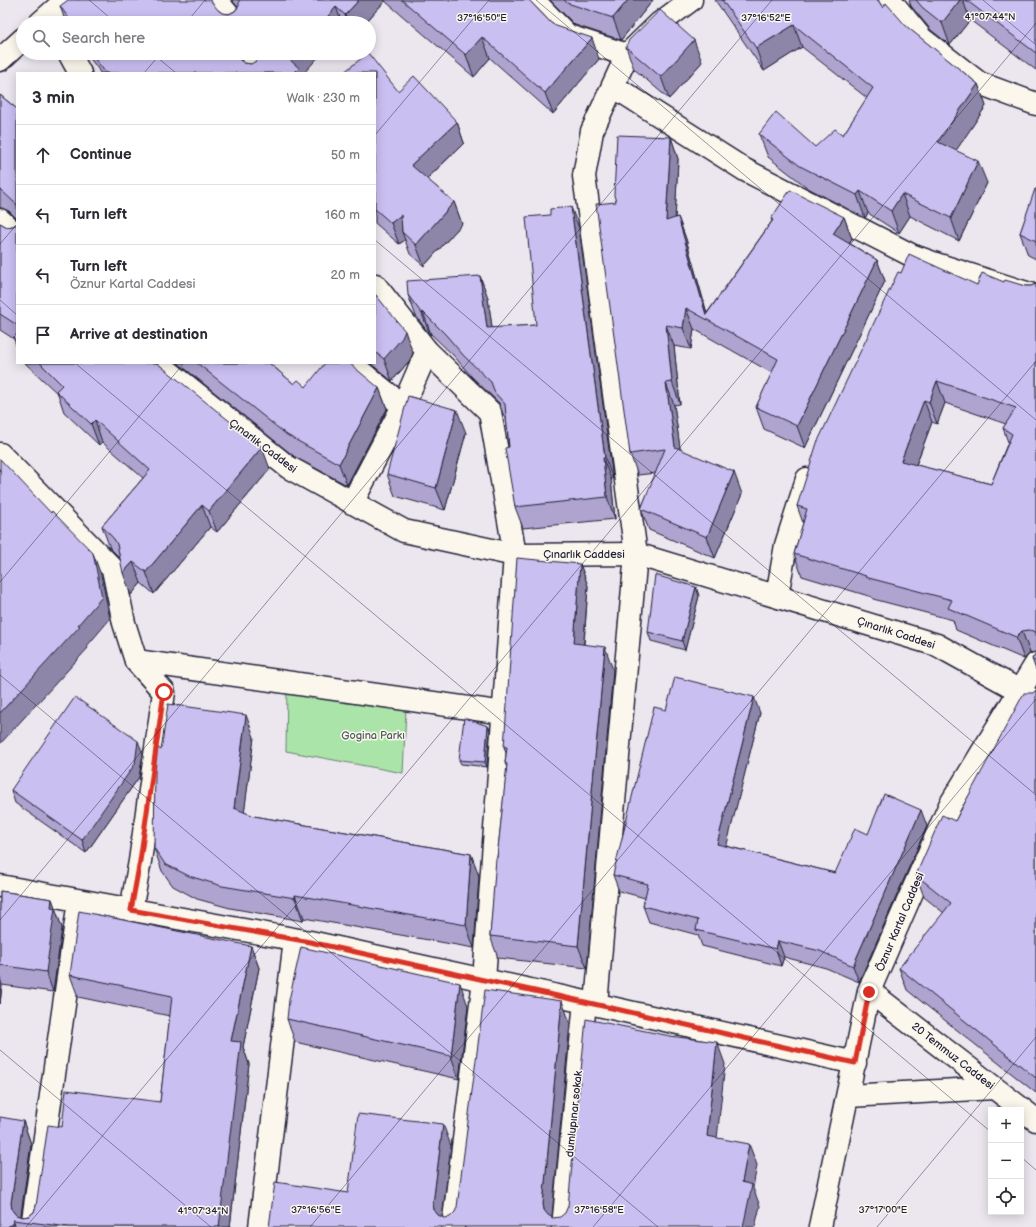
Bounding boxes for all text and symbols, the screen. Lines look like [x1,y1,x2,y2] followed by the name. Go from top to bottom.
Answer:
[964,11,1016,23] text: 41°07'44"N
[457,12,507,24] text: 37°16'50"E
[741,12,791,24] text: 37°16'52"E
[16,16,376,60] search box
[30,27,52,49] icon: search
[62,29,145,48] text: Search here
[32,88,75,108] text: 3 min
[286,90,360,106] text: Walk · 230 m
[32,144,54,166] icon: ahead
[70,145,132,164] text: Continue
[331,147,360,163] text: 50 m
[32,204,54,226] icon: left
[70,205,127,224] text: Turn left
[325,207,360,223] text: 160 m
[70,257,127,276] text: Turn left
[32,264,54,286] icon: left
[330,267,360,283] text: 20 m
[70,276,196,292] text: Öznur Kartal Caddesi
[32,324,54,346] icon: arrive
[70,325,208,344] text: Arrive at destination
[227,416,299,476] street label: Çınarlık Caddesi
[543,548,625,561] street label: Çınarlık Caddesi
[855,614,937,652] street label: Çınarlık Caddesi
[155,683,173,701] route start
[341,729,405,742] park label: Gogina Parkı
[872,870,927,973] street label: Öznur Kartal Caddesi
[860,983,878,1001] route end
[909,1020,997,1092] street label: 20 Temmuz Caddesi
[563,1069,585,1158] street label: dumlupınar sokak
[988,1107,1024,1215] map controls
[988,1107,1024,1143] button: +
[988,1143,1024,1179] button: −
[988,1179,1024,1215] button: locate
[291,1204,341,1216] text: 37°16'56"E
[574,1204,624,1216] text: 37°16'58"E
[859,1204,908,1216] text: 37°17'00"E
[177,1205,229,1217] text: 41°07'34"N

